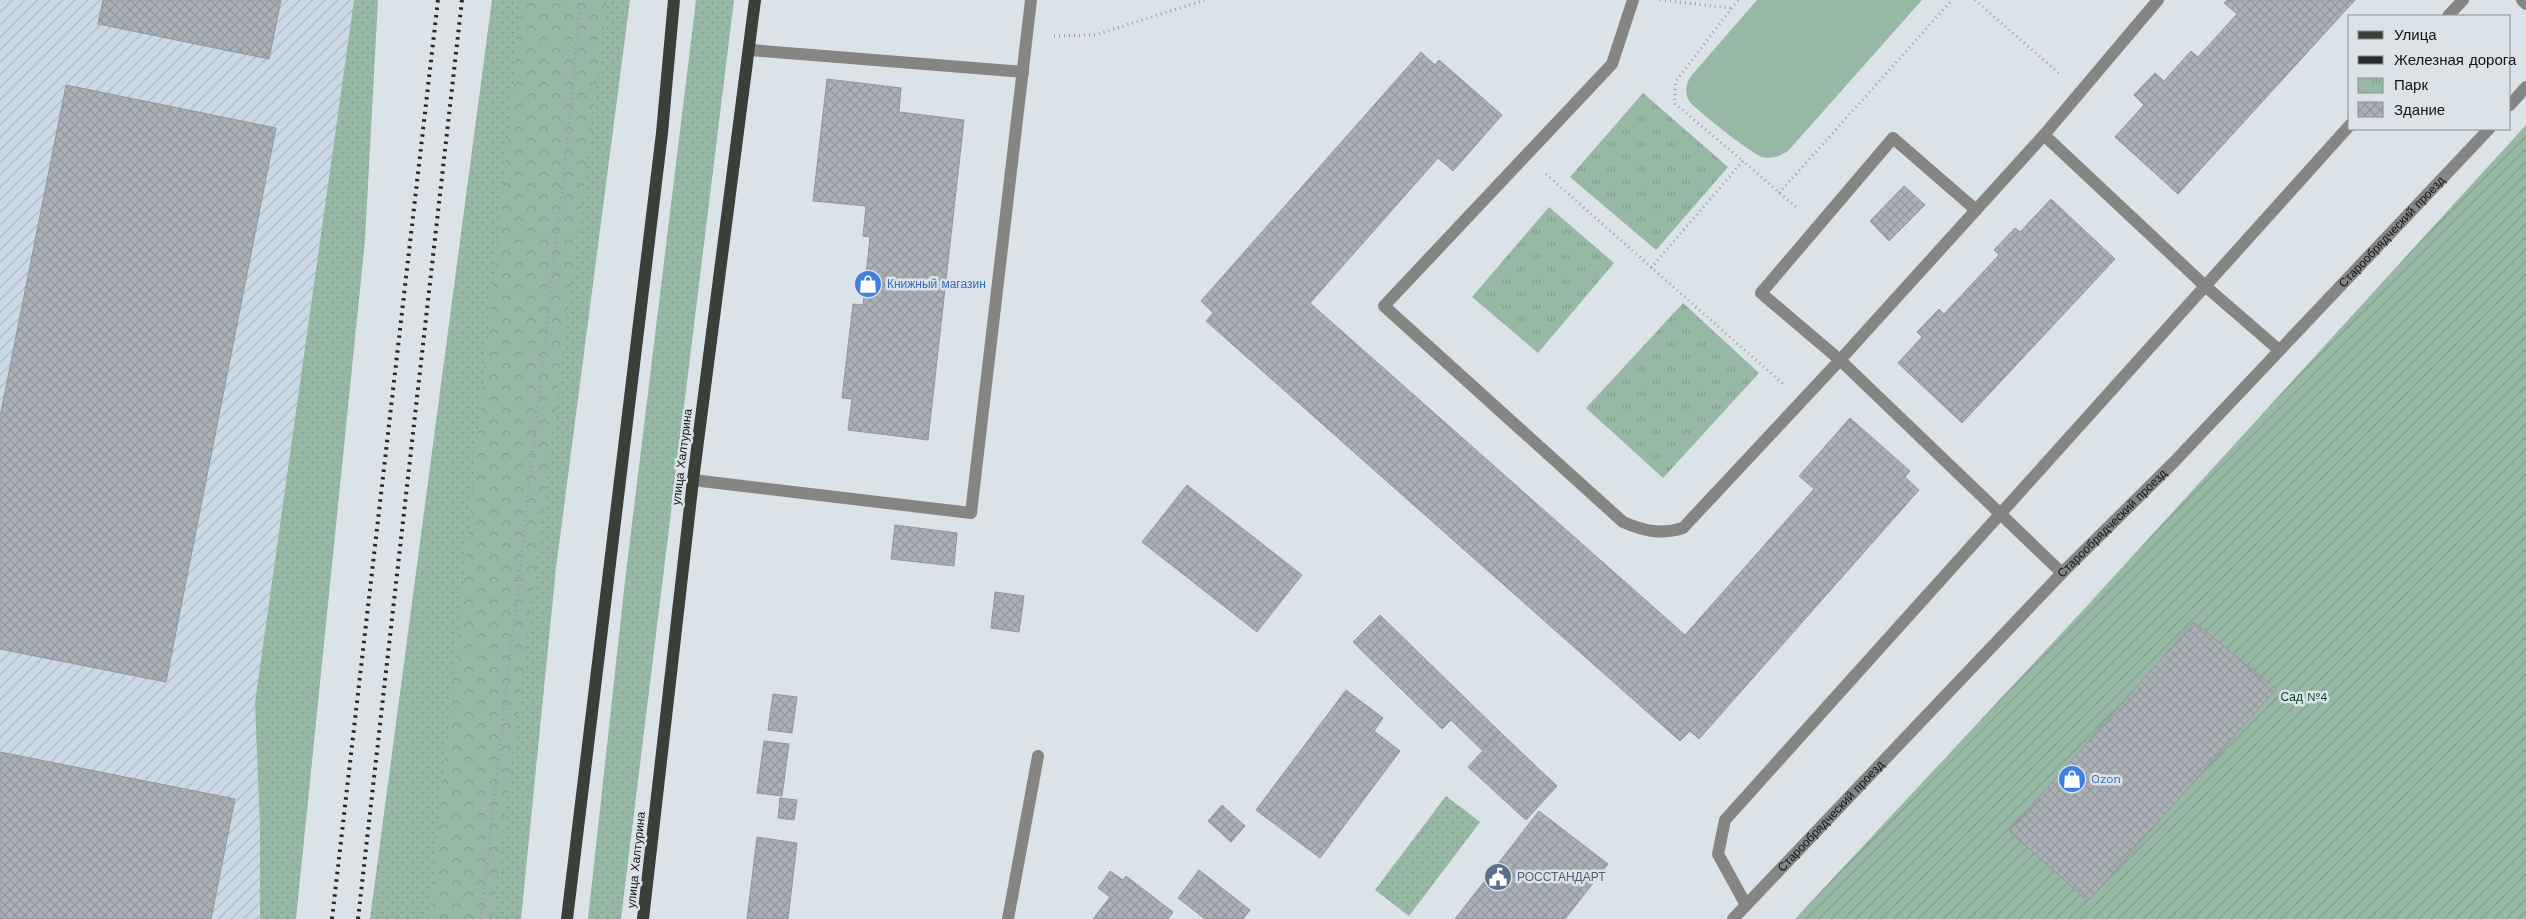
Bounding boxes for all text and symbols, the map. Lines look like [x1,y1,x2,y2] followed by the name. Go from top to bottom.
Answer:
[2348,15,2511,130] legend
[2394,26,2437,44] text: Улица
[2394,51,2517,69] text: Железная дорога
[2394,76,2428,94] text: Парк
[2394,101,2445,119] text: Здание
[2336,173,2448,290] street label: Старообрядческий проезд
[853,269,883,299] shop icon: Книжный магазин
[887,277,986,291] place label: Книжный магазин
[669,408,695,506] street label: улица Халтурина
[2055,466,2170,580] street label: Старообрядческий проезд
[2280,690,2328,704] park label: Сад №4
[1775,758,1887,875] street label: Старообрядческий проезд
[2057,764,2087,794] shop icon: Ozon
[2091,772,2121,786] place label: Ozon
[624,811,648,909] street label: улица Халтурина
[1483,862,1513,892] public building icon: РОССТАНДАРТ
[1517,870,1606,884] place label: РОССТАНДАРТ

